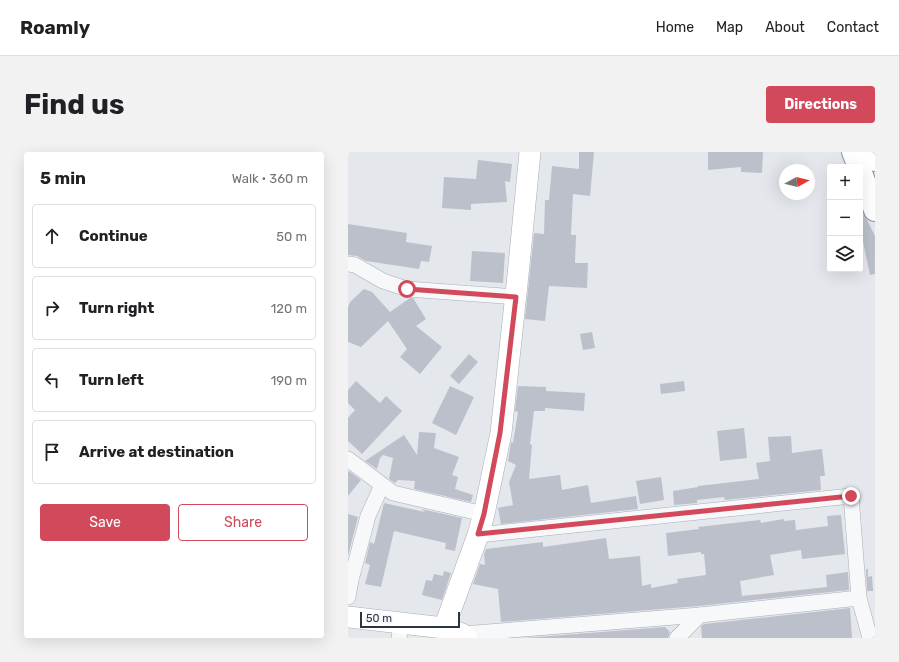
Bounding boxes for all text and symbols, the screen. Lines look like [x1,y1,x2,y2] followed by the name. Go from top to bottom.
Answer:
[20,16,90,39] text: Roamly
[656,19,694,36] text: Home
[716,19,743,36] text: Map
[765,19,805,36] text: About
[827,19,879,36] text: Contact
[766,86,875,123] button: Directions
[24,88,124,121] text: Find us
[779,164,815,200] north arrow
[827,164,863,272] map controls
[827,164,863,200] button: +
[40,168,86,188] text: 5 min
[232,171,308,186] text: Walk · 360 m
[827,200,863,236] button: −
[41,225,63,247] icon: ahead
[79,227,148,245] text: Continue
[276,229,307,244] text: 50 m
[827,236,863,272] button: layers
[398,280,416,298] route start
[41,297,63,319] icon: right
[79,299,154,317] text: Turn right
[271,301,307,316] text: 120 m
[41,369,63,391] icon: left
[79,371,144,389] text: Turn left
[271,373,307,388] text: 190 m
[41,441,63,463] icon: arrive
[79,443,234,461] text: Arrive at destination
[842,487,860,505] route end
[40,504,170,541] button: Save
[178,504,308,541] button: Share
[360,610,460,629] scale bar
[366,612,392,625] text: 50 m

